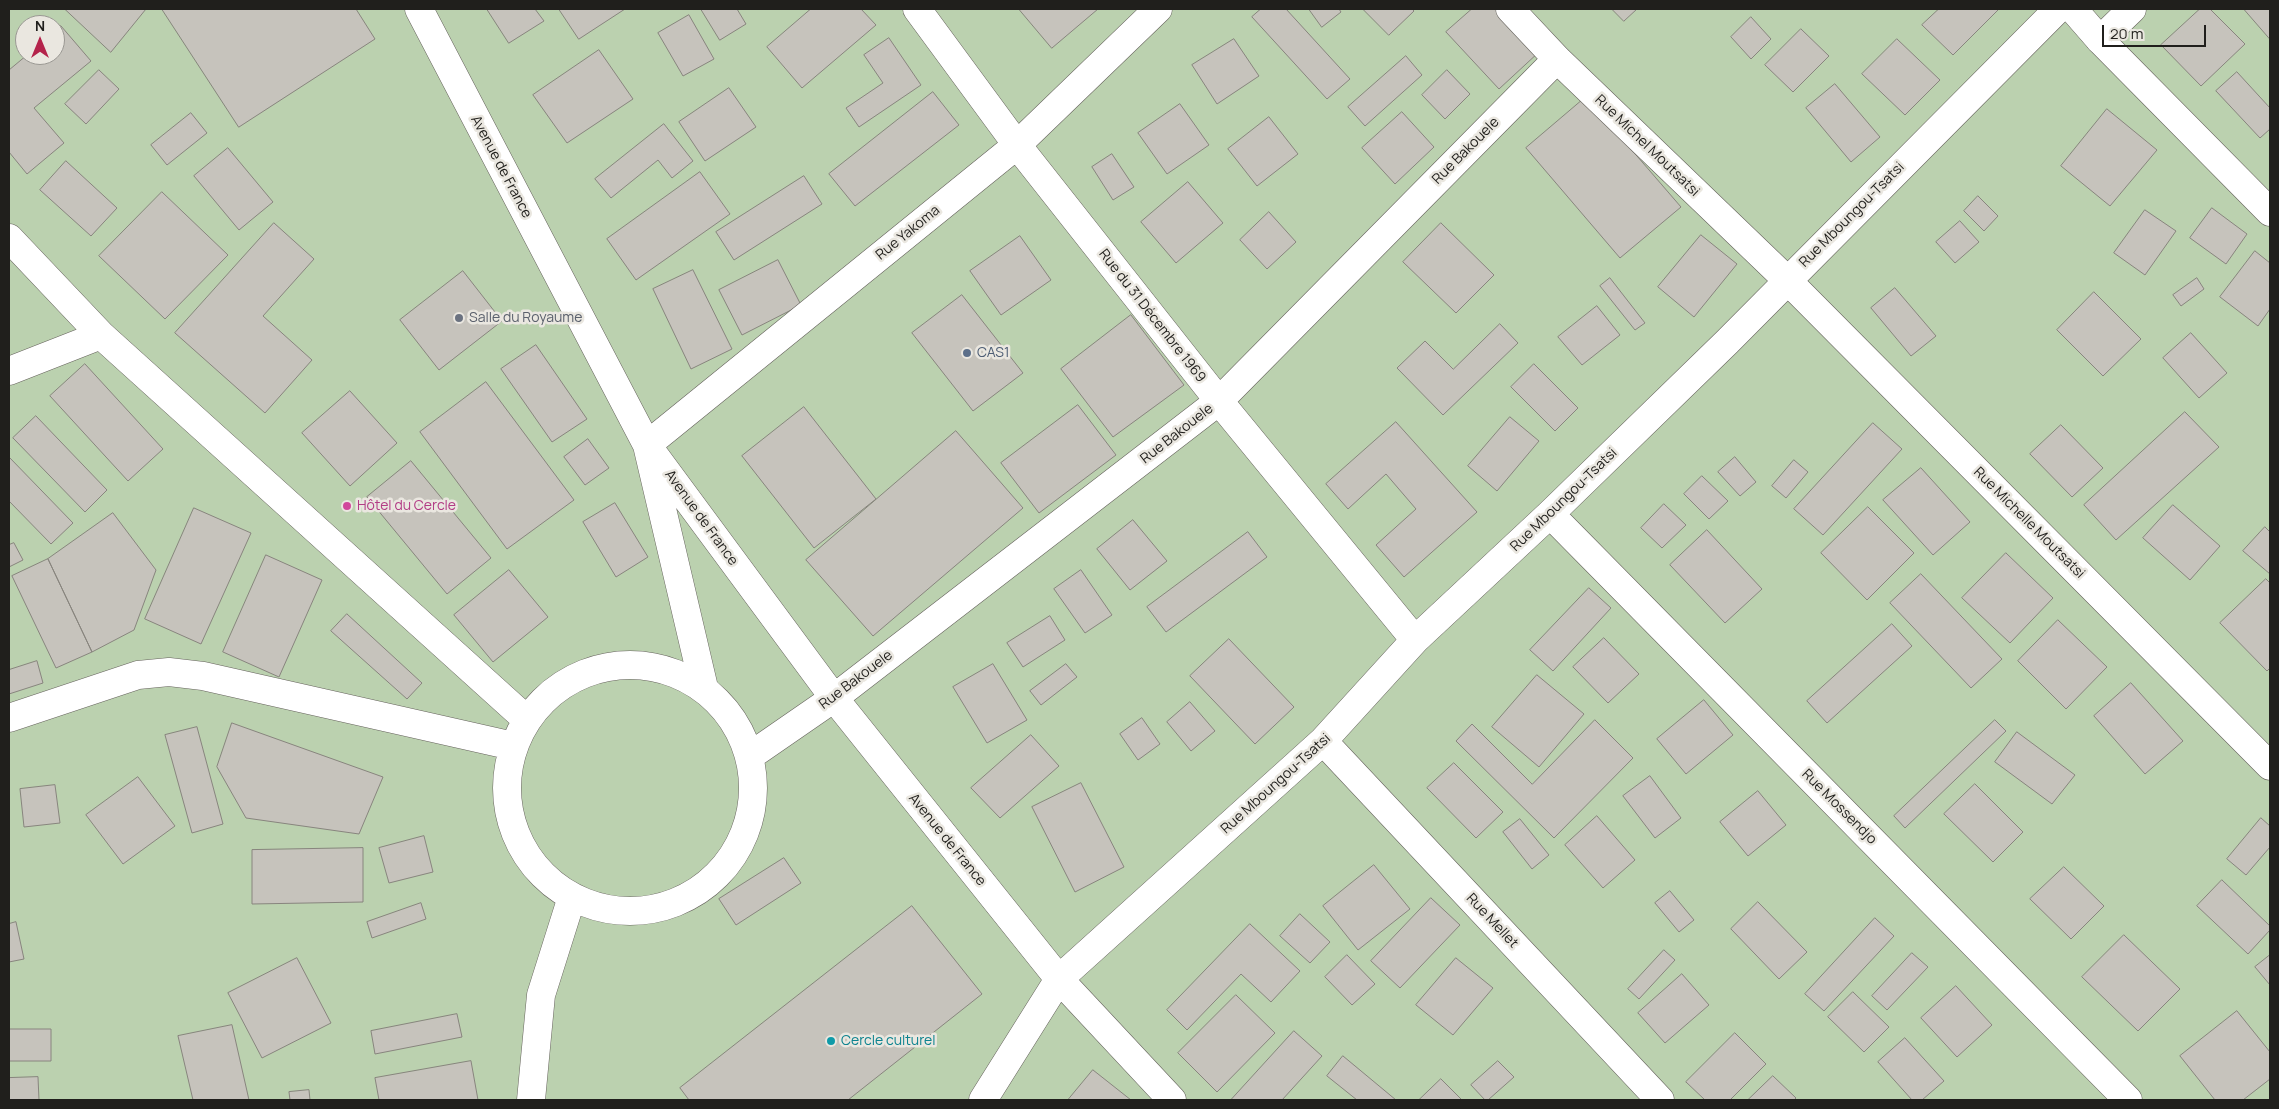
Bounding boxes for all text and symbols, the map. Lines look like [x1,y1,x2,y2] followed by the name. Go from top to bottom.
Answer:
[15,15,65,65] north arrow
[2104,15,2208,47] scale bar
[35,16,45,35] text: N
[2110,23,2143,44] text: 20 m
[1591,92,1703,200] street label: Rue Michel Moutsatsi
[467,113,535,221] street label: Avenue de France
[1429,114,1503,188] street label: Rue Bakouele
[1796,159,1908,271] street label: Rue Mboungou-Tsatsi
[873,202,943,264] street label: Rue Yakoma
[1095,246,1209,386] street label: Rue du 31 Décembre 1969
[469,310,582,326] place label: Salle du Royaume
[453,312,465,324] marker: Salle du Royaume
[977,345,1009,361] place label: CAS1
[961,347,973,359] marker: CAS1
[1137,400,1217,468] street label: Rue Bakouele
[1507,445,1621,555] street label: Rue Mboungou-Tsatsi
[1970,464,2088,582] street label: Rue Michelle Moutsatsi
[661,467,741,569] street label: Avenue de France
[357,498,456,514] place label: Hôtel du Cercle
[341,500,353,512] marker: Hôtel du Cercle
[816,647,896,713] street label: Rue Bakouele
[1218,730,1334,838] street label: Rue Mboungou-Tsatsi
[1798,766,1880,848] street label: Rue Mossendjo
[905,791,989,889] street label: Avenue de France
[1463,890,1521,952] street label: Rue Mellet
[841,1033,936,1049] place label: Cercle culturel
[825,1035,837,1047] marker: Cercle culturel

